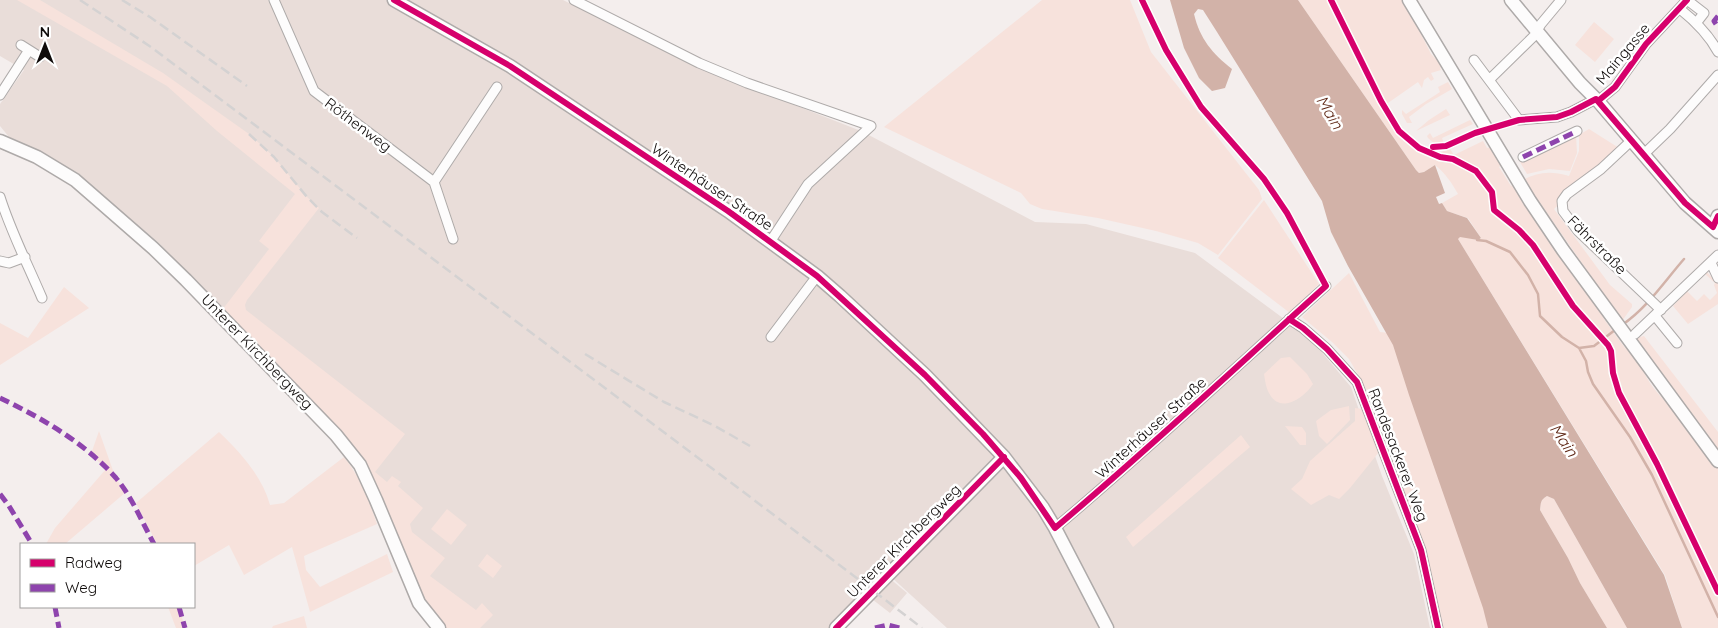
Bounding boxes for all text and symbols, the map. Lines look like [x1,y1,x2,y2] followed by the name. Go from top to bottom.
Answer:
[1591,19,1654,88] street label: Maingasse
[20,20,70,70] north arrow
[40,23,50,41] text: N
[1312,92,1348,133] water label: Main
[321,93,396,156] street label: Röthenweg
[648,139,777,234] street label: Winterhäuser Straße
[1564,211,1631,278] street label: Fährstraße
[197,290,317,413] street label: Unterer Kirchbergweg
[1091,373,1210,482] street label: Winterhäuser Straße
[1364,385,1433,524] street label: Randesackerer Weg
[1546,420,1583,461] water label: Main
[843,480,965,602] street label: Unterer Kirchbergweg
[20,543,195,608] legend
[65,553,122,572] text: Radweg
[65,578,97,597] text: Weg

